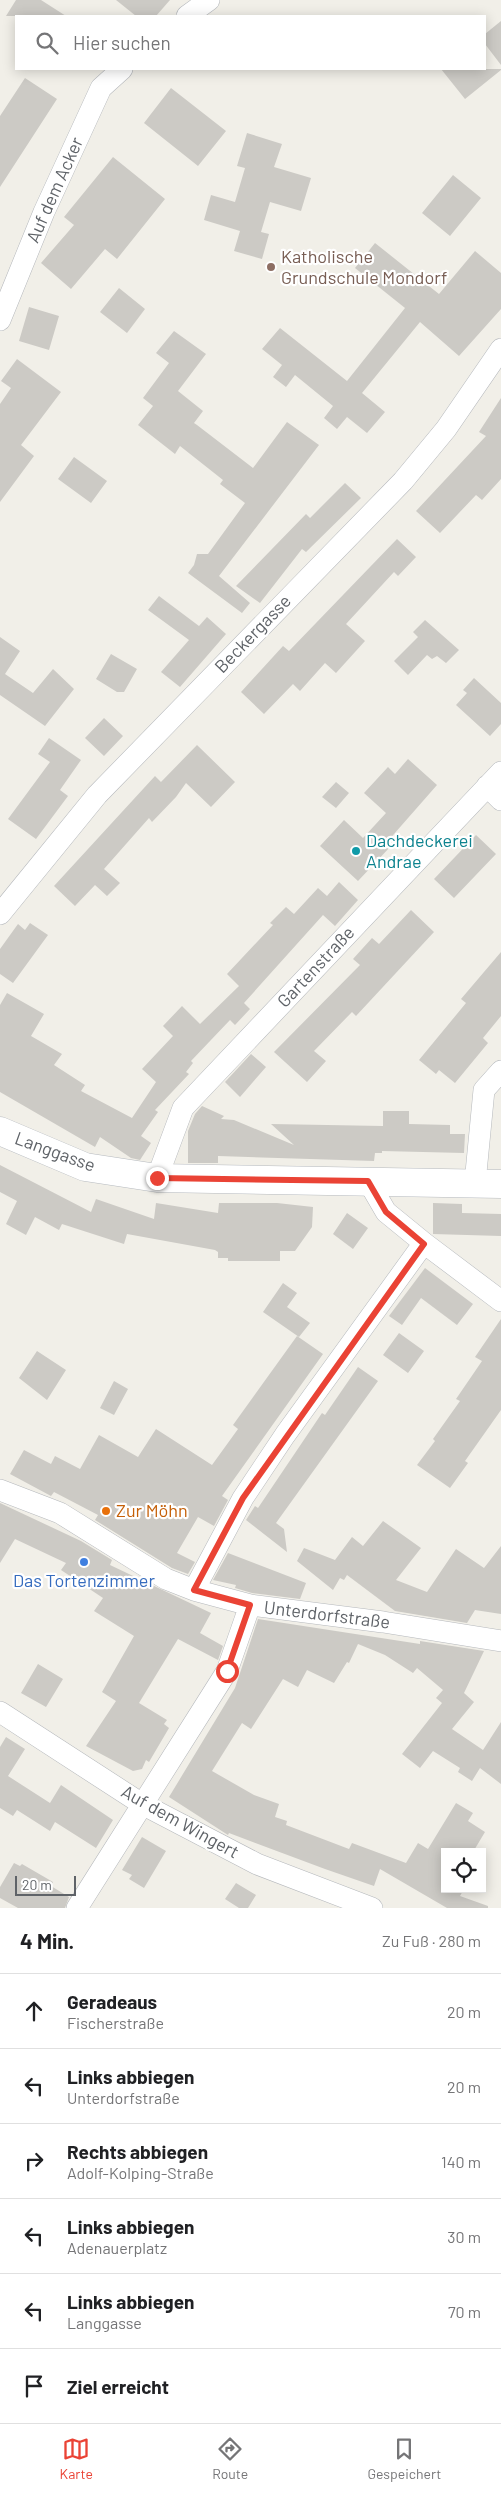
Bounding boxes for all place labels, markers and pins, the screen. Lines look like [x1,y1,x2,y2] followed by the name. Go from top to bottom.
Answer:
[281,245,447,288] place label: Katholische Grundschule Mondorf
[265,261,277,273] marker: Katholische Grundschule Mondorf
[366,829,473,872] place label: Dachdeckerei Andrae
[350,845,362,857] marker: Dachdeckerei Andrae
[116,1499,188,1521] place label: Zur Möhn
[100,1505,112,1517] marker: Zur Möhn
[78,1556,90,1568] marker: Das Tortenzimmer
[13,1569,155,1591] place label: Das Tortenzimmer

